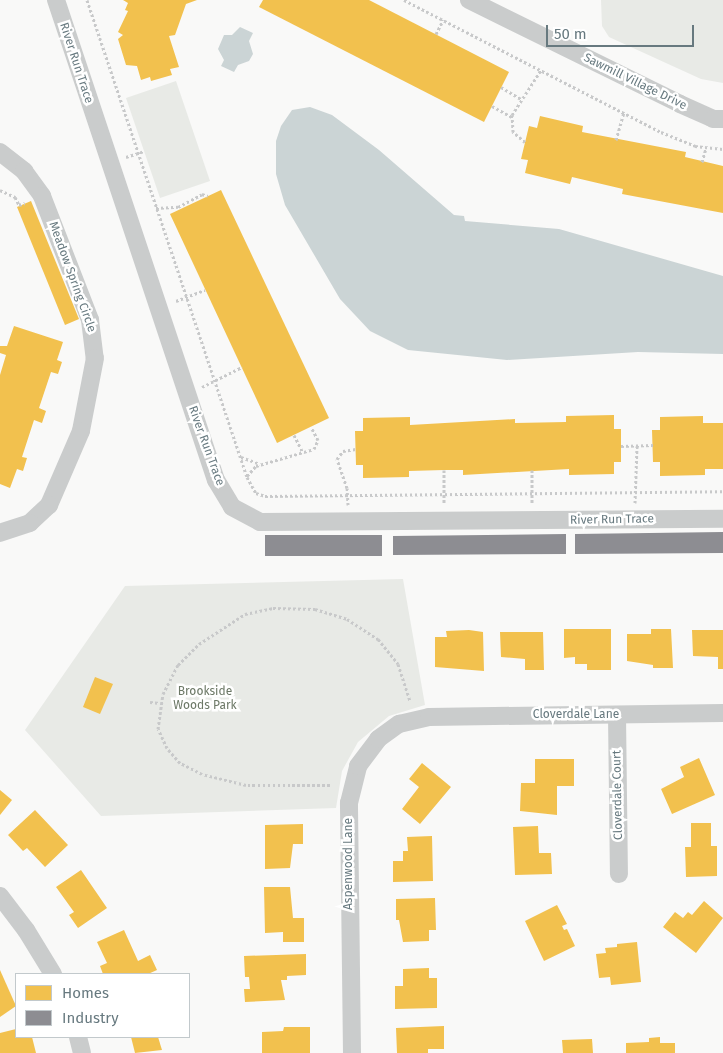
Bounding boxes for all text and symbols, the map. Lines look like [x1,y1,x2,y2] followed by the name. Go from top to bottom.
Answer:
[548,15,696,47] scale bar
[56,21,96,105] street label: River Run Trace
[554,25,587,43] text: 50 m
[581,51,689,113] street label: Sawmill Village Drive
[45,220,99,334] street label: Meadow Spring Circle
[185,404,227,488] street label: River Run Trace
[570,512,654,528] street label: River Run Trace
[173,685,237,713] park label: Brookside Woods Park
[533,708,619,722] street label: Cloverdale Lane
[610,750,626,840] street label: Cloverdale Court
[342,818,356,910] street label: Aspenwood Lane
[15,973,190,1038] legend
[62,984,109,1002] text: Homes
[62,1009,119,1027] text: Industry

